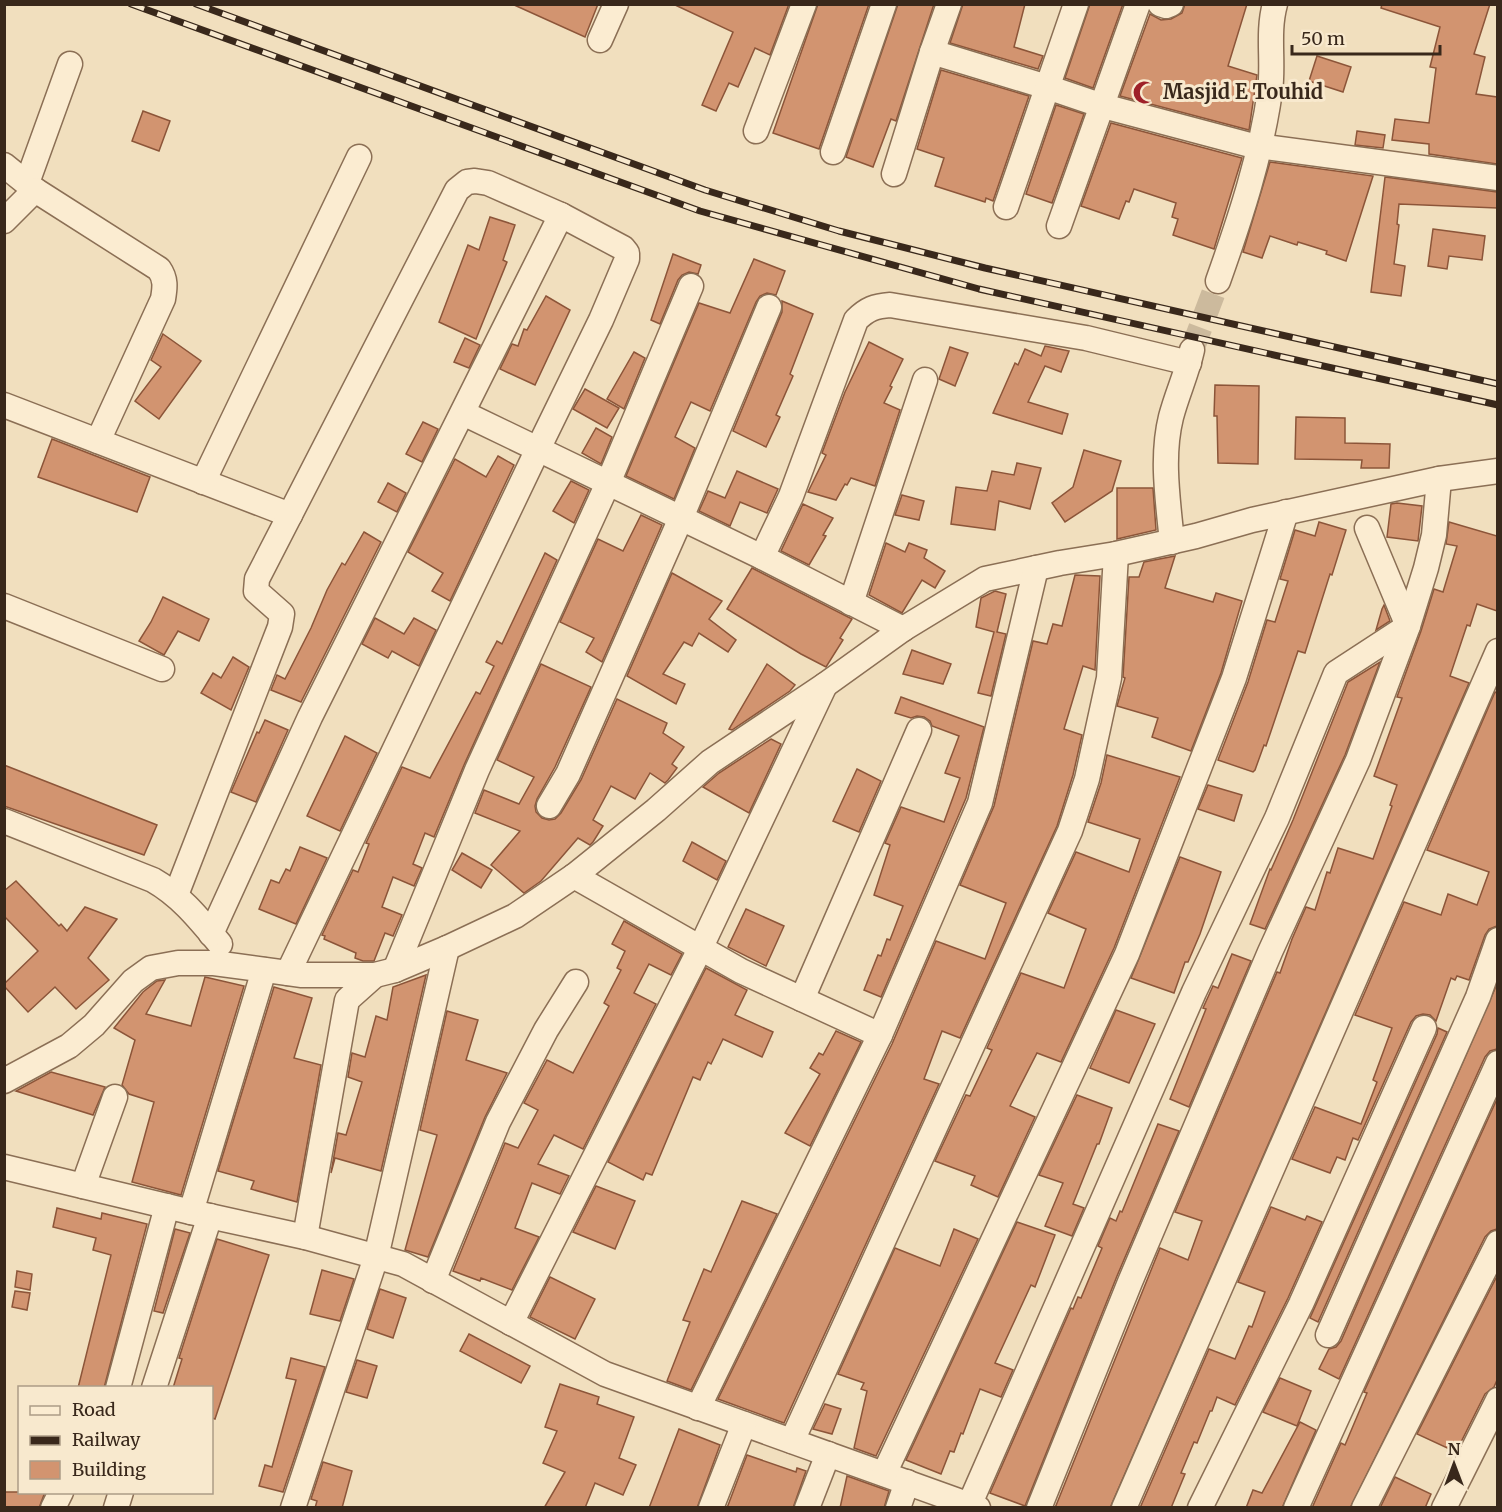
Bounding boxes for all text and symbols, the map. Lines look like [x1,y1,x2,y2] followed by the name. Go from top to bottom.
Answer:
[1292,18,1440,56] scale bar
[1301,27,1345,50] text: 50 m
[1132,79,1158,105] mosque icon: Masjid E Touhid
[1163,79,1323,104] place label: Masjid E Touhid
[18,1386,213,1494] legend
[72,1398,116,1421] text: Road
[72,1428,141,1451] text: Railway
[1424,1434,1484,1494] north arrow
[1448,1439,1461,1459] text: N
[72,1458,146,1481] text: Building

